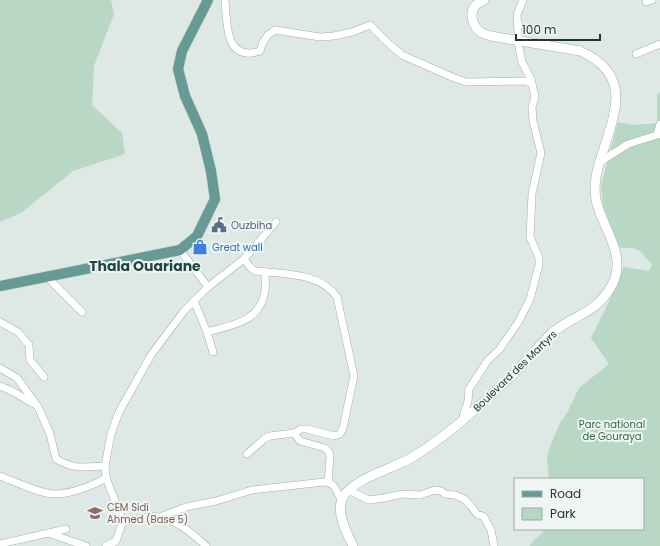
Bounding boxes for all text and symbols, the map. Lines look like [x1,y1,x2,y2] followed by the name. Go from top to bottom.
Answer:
[516,16,600,42] scale bar
[522,21,556,38] text: 100 m
[210,216,228,234] public building icon: Ouzbiha
[231,218,272,233] place label: Ouzbiha
[191,238,209,256] shop icon: Great wall
[212,240,263,255] place label: Great wall
[89,256,201,276] district label: Thala Ouariane
[470,327,560,415] street label: Boulevard des Martyrs
[579,417,645,444] park label: Parc national de Gouraya
[514,478,644,530] legend
[550,485,581,502] text: Road
[107,500,188,527] place label: CEM Sidi Ahmed (Base 5)
[86,504,104,522] school or university icon: CEM Sidi Ahmed (Base 5)
[550,505,577,522] text: Park

